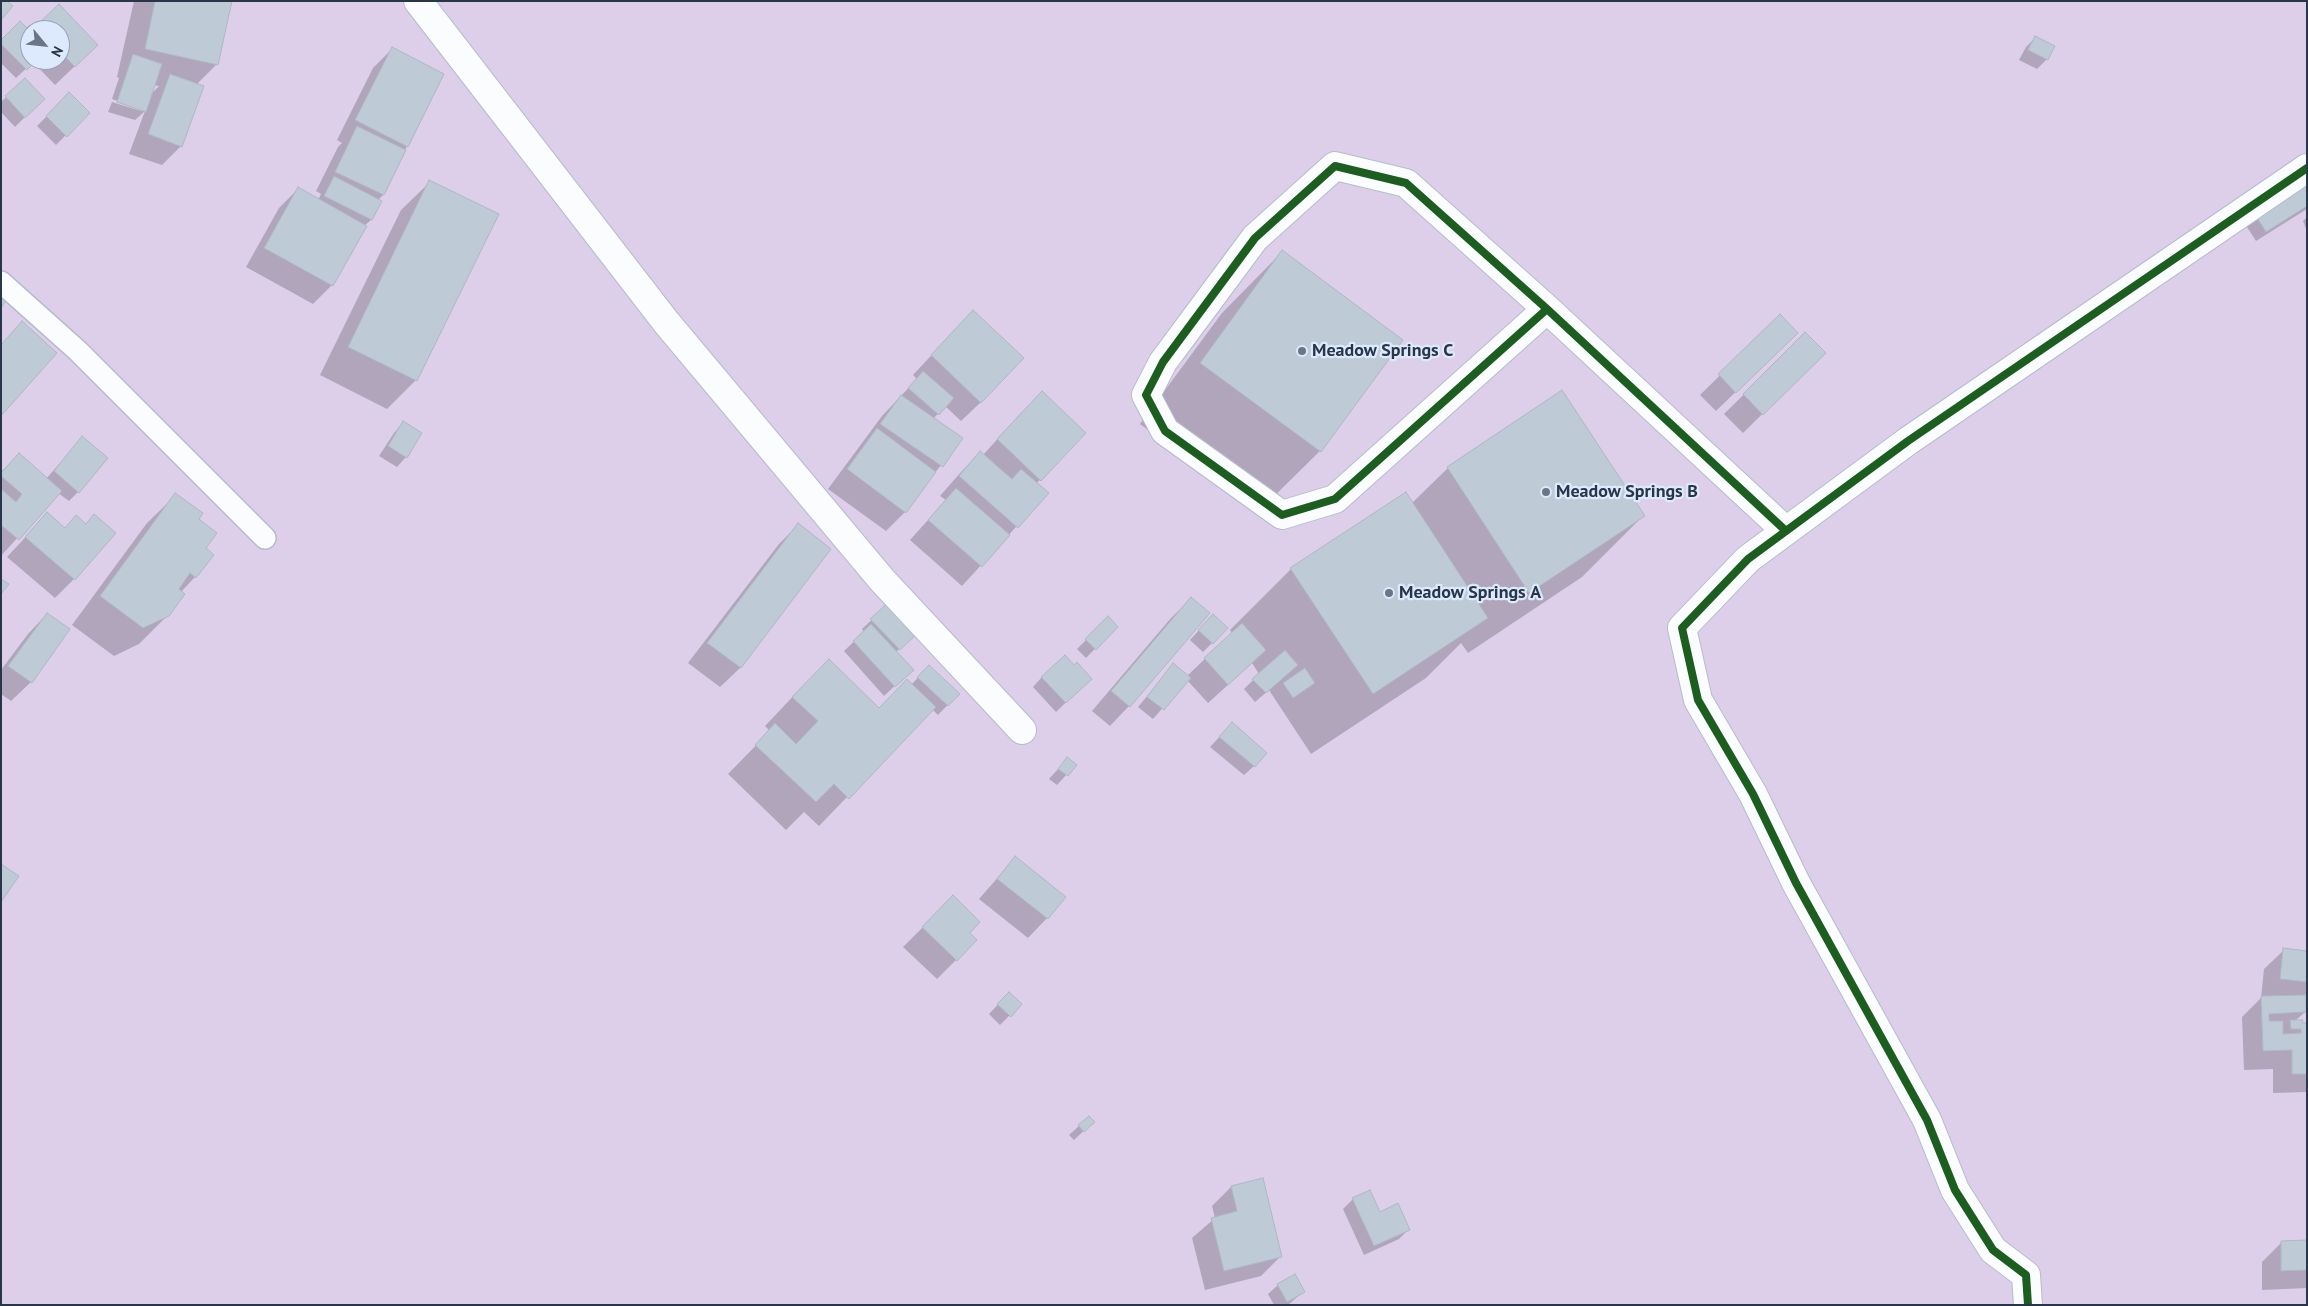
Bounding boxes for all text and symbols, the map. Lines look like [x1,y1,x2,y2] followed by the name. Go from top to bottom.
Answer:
[20,20,70,70] north arrow
[47,43,67,60] text: N
[1312,340,1453,362] place label: Meadow Springs C
[1296,345,1308,357] marker: Meadow Springs C
[1556,481,1698,503] place label: Meadow Springs B
[1540,486,1552,498] marker: Meadow Springs B
[1399,582,1541,604] place label: Meadow Springs A
[1383,587,1395,599] marker: Meadow Springs A

